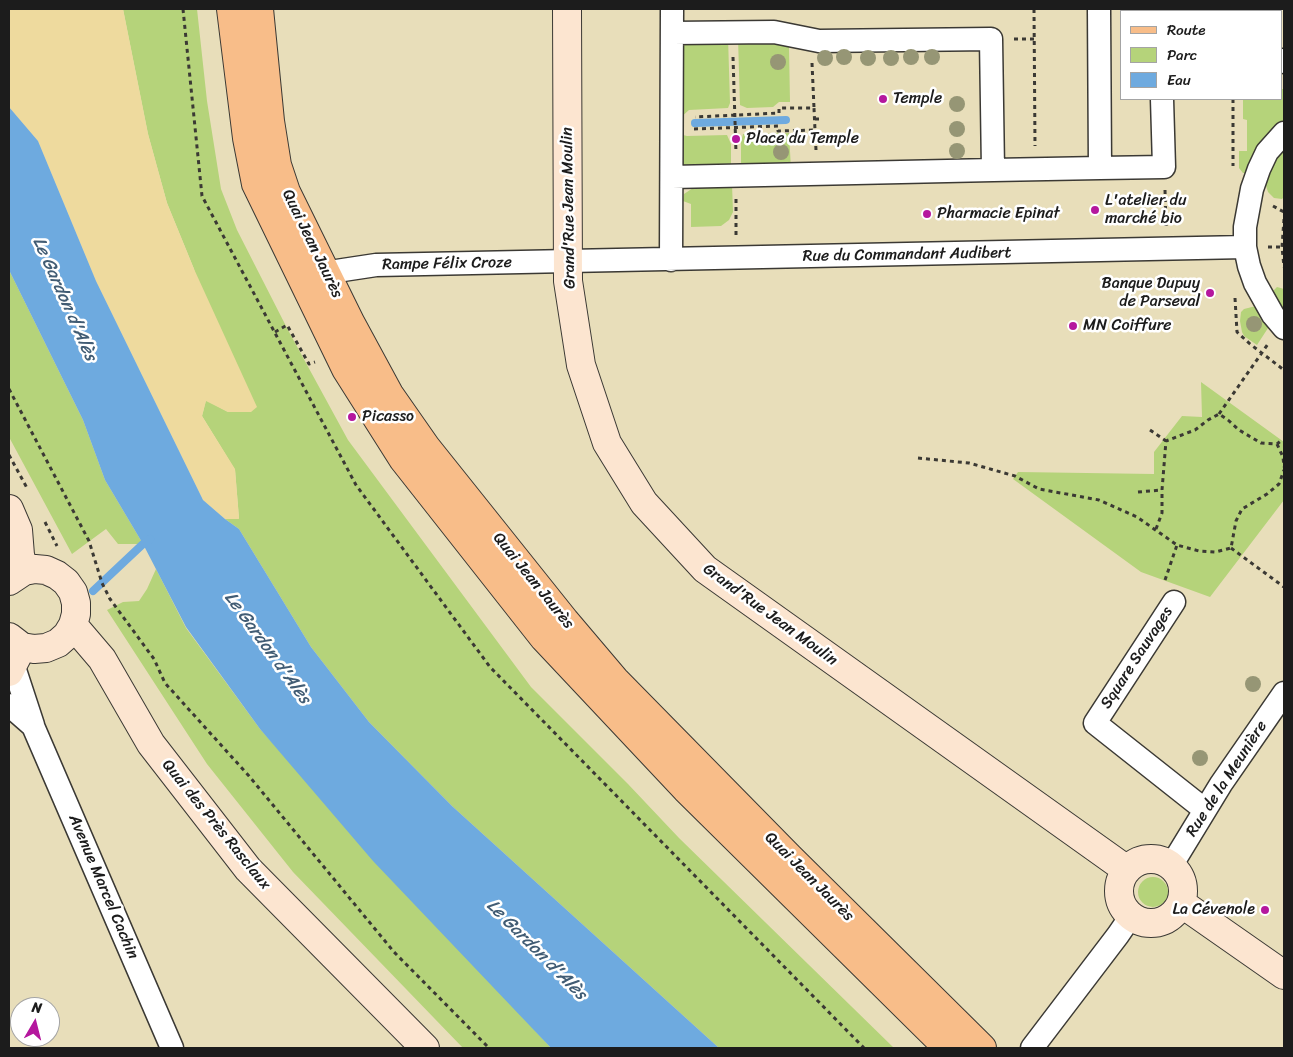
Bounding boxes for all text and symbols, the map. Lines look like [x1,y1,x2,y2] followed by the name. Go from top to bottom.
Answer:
[1120,10,1283,100] legend
[1167,17,1206,43] text: Route
[1167,42,1197,68] text: Parc
[1167,67,1191,93] text: Eau
[893,89,942,109] place label: Temple
[877,93,889,105] marker: Temple
[558,127,580,289] street label: Grand'Rue Jean Moulin
[746,129,859,149] place label: Place du Temple
[730,133,742,145] marker: Place du Temple
[277,187,347,301] street label: Quai Jean Jaurès
[1105,191,1187,229] place label: L'atelier du marché bio
[937,204,1060,224] place label: Pharmacie Epinat
[1089,204,1101,216] marker: L'atelier du marché bio
[921,208,933,220] marker: Pharmacie Epinat
[27,234,101,364] water label: Le Gardon d'Alès
[803,244,1011,266] street label: Rue du Commandant Audibert
[382,253,512,275] street label: Rampe Félix Croze
[1102,274,1200,312] place label: Banque Dupuy de Parseval
[1204,287,1216,299] marker: Banque Dupuy de Parseval
[1083,316,1172,336] place label: MN Coiffure
[1067,320,1079,332] marker: MN Coiffure
[362,407,414,427] place label: Picasso
[346,411,358,423] marker: Picasso
[488,529,578,633] street label: Quai Jean Jaurès
[699,560,841,670] street label: Grand'Rue Jean Moulin
[219,588,315,708] water label: Le Gardon d'Alès
[1097,603,1177,713] street label: Square Sauvages
[1182,718,1272,840] street label: Rue de la Meunière
[158,756,274,894] street label: Quai des Près Rasclaux
[64,812,142,962] street label: Avenue Marcel Cachin
[760,828,858,926] street label: Quai Jean Jaurès
[481,895,591,1005] water label: Le Gardon d'Alès
[1173,900,1255,920] place label: La Cévenole
[1259,904,1271,916] marker: La Cévenole
[30,995,44,1021] text: N
[10,997,60,1047] north arrow

